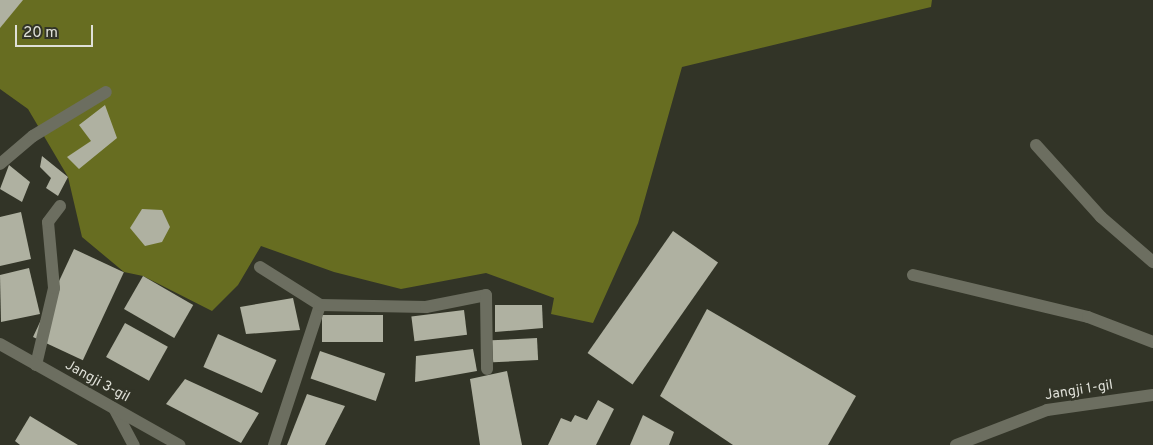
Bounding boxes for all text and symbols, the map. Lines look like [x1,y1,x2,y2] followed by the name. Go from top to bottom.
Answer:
[18,15,95,47] scale bar
[23,24,58,43] text: 20 m
[62,357,132,407] street label: Jangji 3-gil
[1044,377,1114,405] street label: Jangji 1-gil

